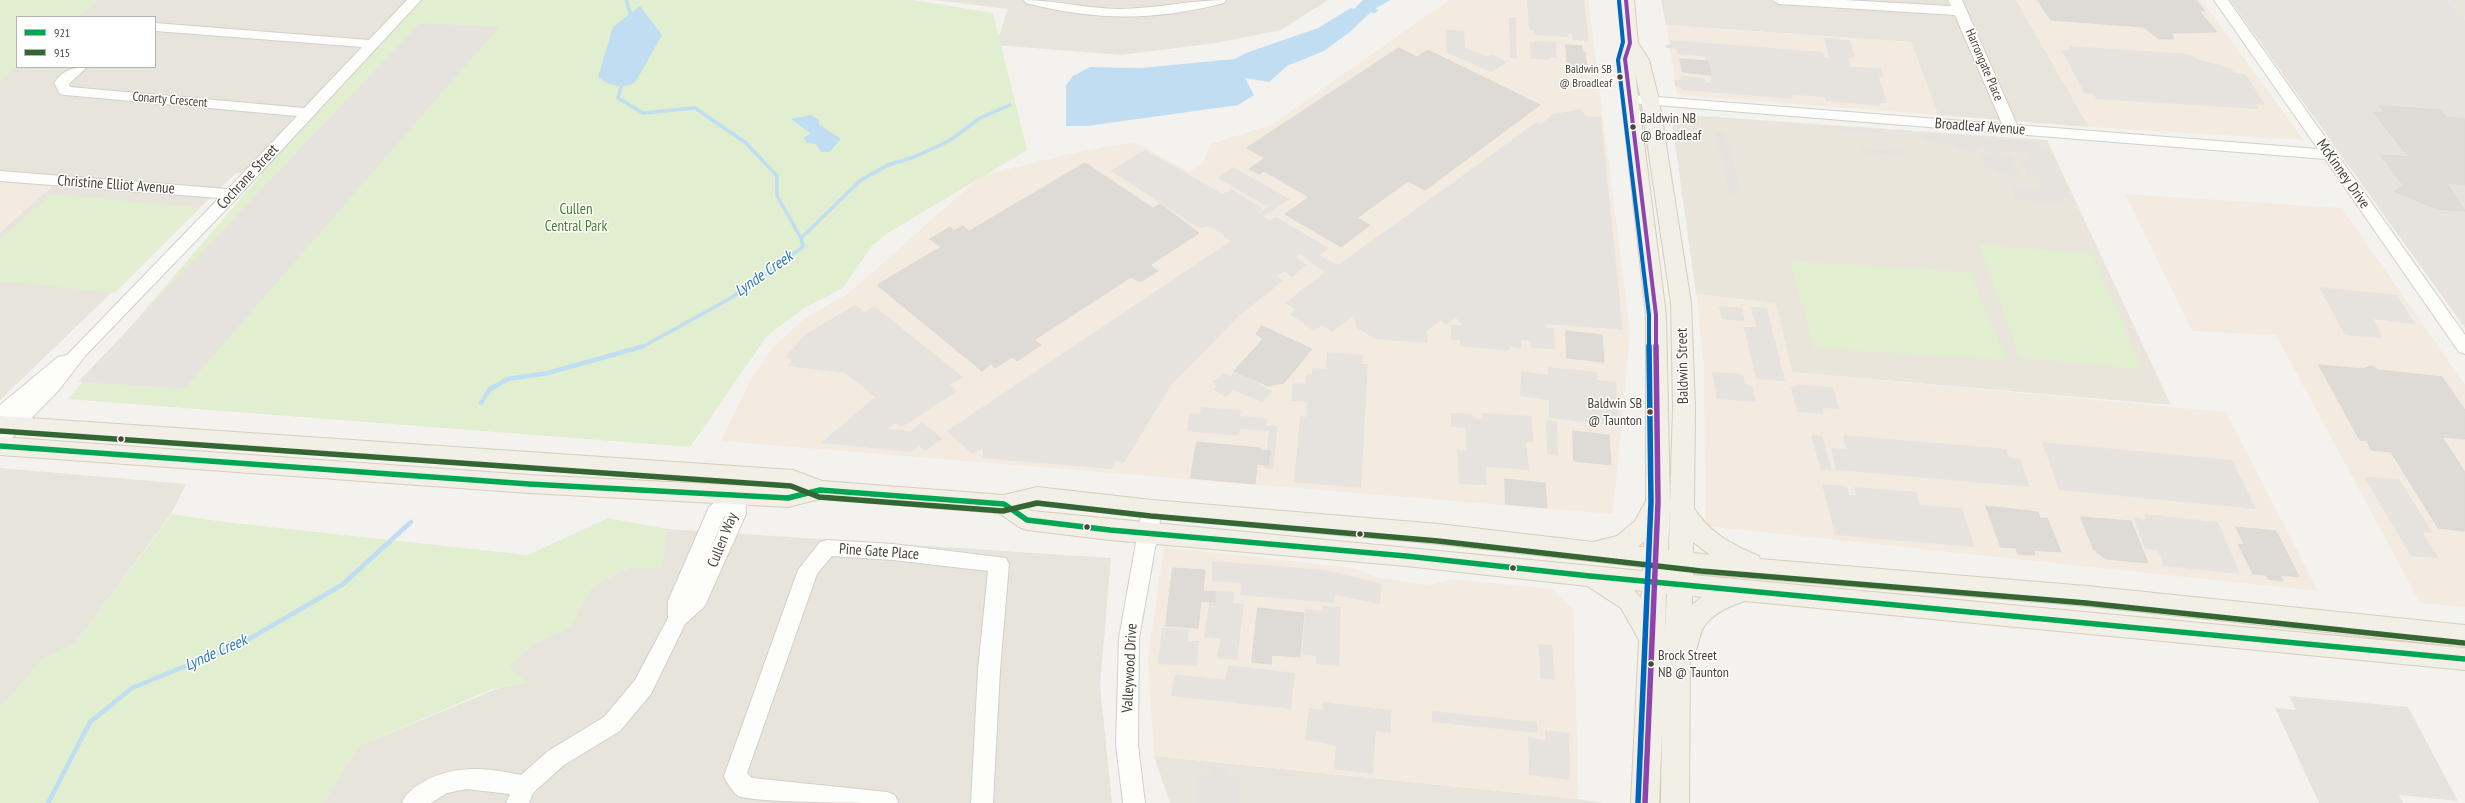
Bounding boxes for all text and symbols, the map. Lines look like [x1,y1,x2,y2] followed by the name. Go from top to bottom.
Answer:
[16,16,156,68] legend
[54,25,70,40] text: 921
[1962,27,2006,103] street label: Harrongate Place
[54,45,70,60] text: 915
[1559,63,1612,91] place label: Baldwin SB @ Broadleaf
[1615,72,1625,82] marker: Baldwin SB @ Broadleaf
[132,89,208,111] street label: Conarty Crescent
[1640,111,1701,144] place label: Baldwin NB @ Broadleaf
[1934,115,2026,139] street label: Broadleaf Avenue
[1628,122,1638,132] marker: Baldwin NB @ Broadleaf
[2312,136,2374,212] street label: McKinney Drive
[213,141,283,213] street label: Cochrane Street
[57,172,175,198] street label: Christine Elliot Avenue
[545,201,607,236] park label: Cullen Central Park
[731,247,797,301] water label: Lynde Creek
[1673,328,1693,404] street label: Baldwin Street
[1587,396,1642,428] place label: Baldwin SB @ Taunton
[1645,407,1655,417] marker: Baldwin SB @ Taunton
[116,434,126,444] unlabelled marker
[704,510,742,570] street label: Cullen Way
[1082,522,1092,532] unlabelled marker
[1355,529,1365,539] unlabelled marker
[838,540,920,564] street label: Pine Gate Place
[1508,563,1518,573] unlabelled marker
[1119,623,1141,713] street label: Valleywood Drive
[182,631,250,675] water label: Lynde Creek
[1658,648,1729,680] place label: Brock Street NB @ Taunton
[1646,659,1656,669] marker: Brock Street NB @ Taunton

